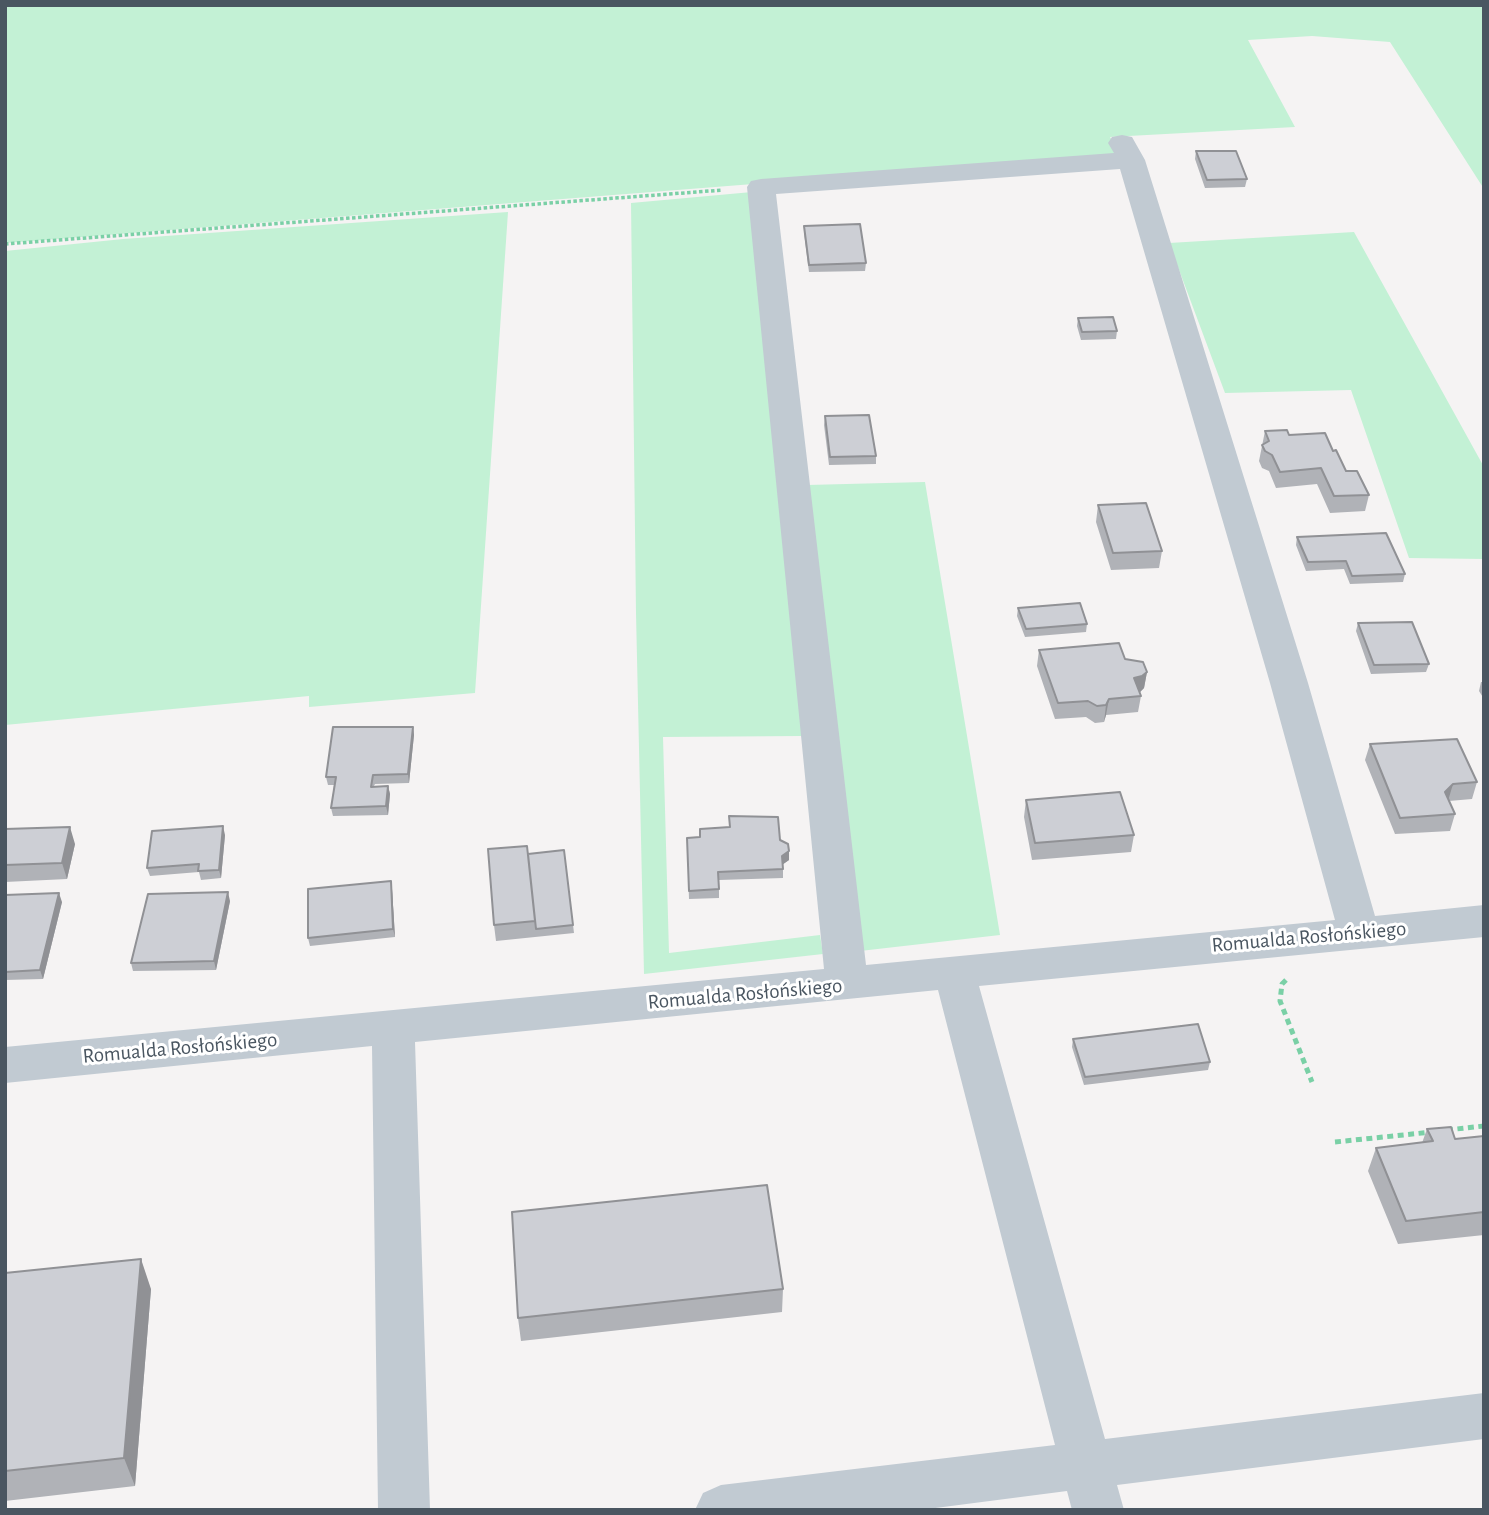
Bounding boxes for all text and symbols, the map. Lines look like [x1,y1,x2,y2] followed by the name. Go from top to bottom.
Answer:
[1211,916,1407,958] street label: Romualda Rosłońskiego
[647,973,843,1015] street label: Romualda Rosłońskiego
[82,1027,278,1069] street label: Romualda Rosłońskiego

